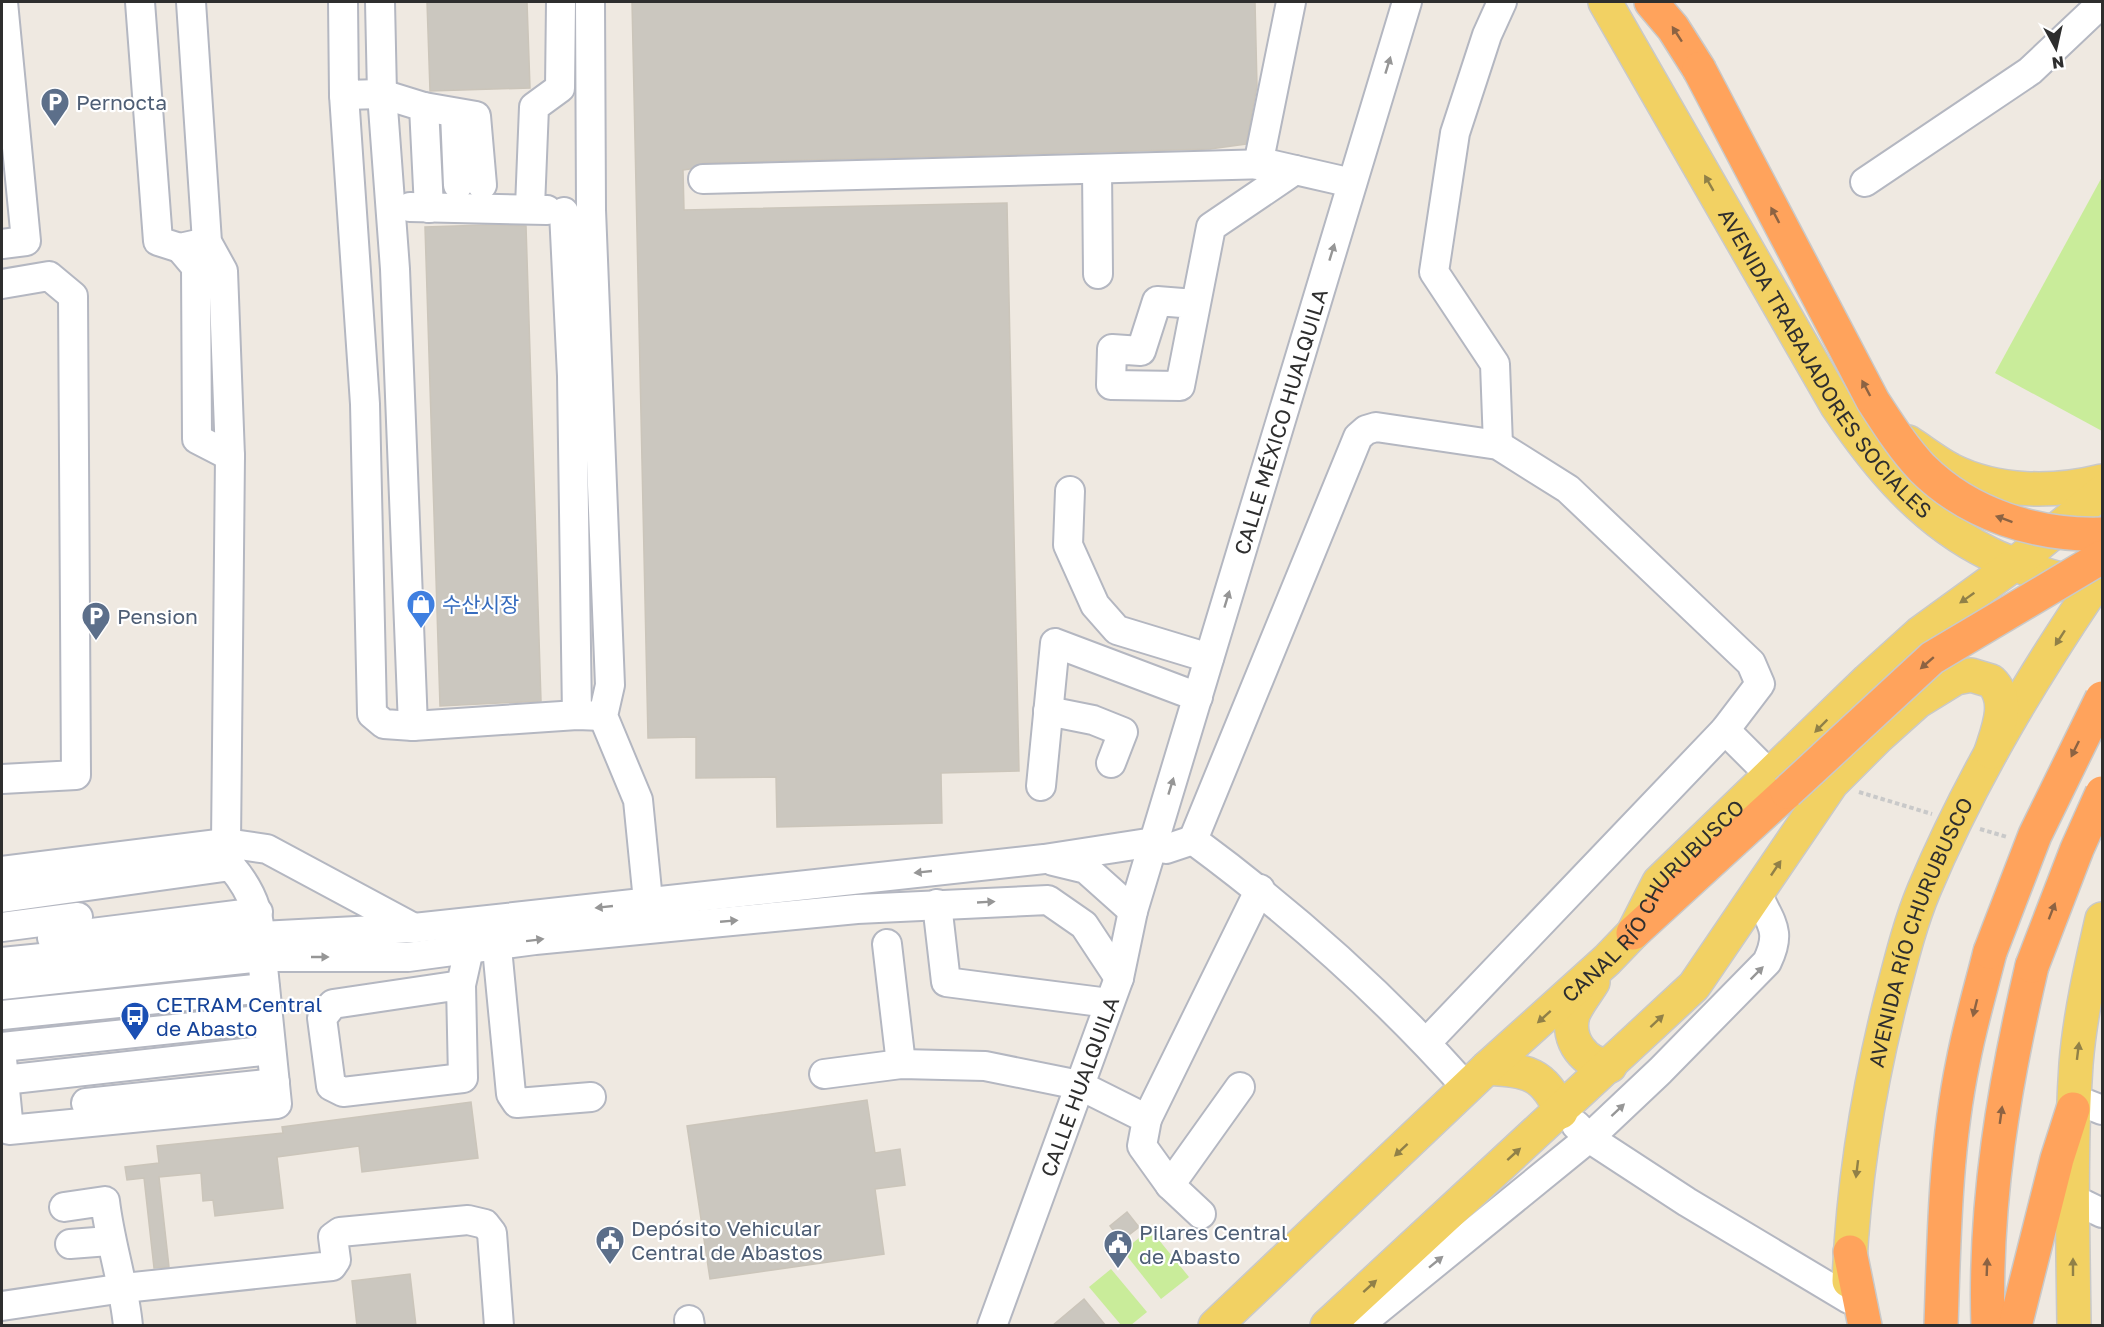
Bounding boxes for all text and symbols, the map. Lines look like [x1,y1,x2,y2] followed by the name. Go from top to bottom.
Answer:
[2026,18,2086,78] north arrow
[1671,26,1682,42] one-way arrow
[2051,52,2066,74] text: N
[1384,56,1393,74] one-way arrow
[39,86,71,128] parking icon: Pernocta
[76,89,167,115] place label: Pernocta
[1704,175,1714,192] one-way arrow
[1713,204,1937,524] street label: AVENIDA TRABAJADORES SOCIALES
[1771,207,1780,224] one-way arrow
[1327,243,1337,261] one-way arrow
[1228,286,1333,558] street label: CALLE MÉXICO HUALQUILA
[1861,379,1871,396] one-way arrow
[1995,513,2013,523] one-way arrow
[405,588,437,630] shop icon: 수산시장
[1223,590,1232,608] one-way arrow
[442,591,519,617] place label: 수산시장
[1960,592,1976,604] one-way arrow
[80,600,112,642] parking icon: Pension
[117,603,198,629] place label: Pension
[2055,630,2066,646] one-way arrow
[1920,656,1935,669] one-way arrow
[1815,719,1829,733] one-way arrow
[2071,741,2080,758] one-way arrow
[1166,777,1176,795] one-way arrow
[1863,793,1978,1070] street label: AVENIDA RÍO CHURUBUSCO
[1556,794,1749,1008] street label: CANAL RÍO CHURUBUSCO
[1770,861,1782,877] one-way arrow
[913,867,932,877] one-way arrow
[977,897,996,906] one-way arrow
[594,902,613,911] one-way arrow
[2048,902,2058,920] one-way arrow
[720,916,739,926] one-way arrow
[526,936,545,945] one-way arrow
[311,952,330,962] one-way arrow
[1749,966,1763,980] one-way arrow
[156,991,322,1041] place label: CETRAM Central de Abasto
[1035,993,1124,1180] street label: CALLE HUALQUILA
[1970,999,1980,1017] one-way arrow
[119,1000,151,1042] bus stop icon: CETRAM Central de Abasto
[1536,1010,1551,1024] one-way arrow
[1649,1015,1663,1029] one-way arrow
[2073,1042,2083,1061] one-way arrow
[1610,1104,1625,1117] one-way arrow
[1997,1105,2006,1124] one-way arrow
[1393,1143,1408,1157] one-way arrow
[1507,1148,1521,1162] one-way arrow
[1853,1160,1862,1179] one-way arrow
[631,1215,823,1265] place label: Depósito Vehicular Central de Abastos
[1139,1219,1288,1269] place label: Pilares Central de Abasto
[594,1224,626,1266] public building icon: Depósito Vehicular Central de Abastos
[1102,1228,1134,1270] public building icon: Pilares Central de Abasto
[1428,1255,1444,1268] one-way arrow
[1982,1258,1992,1277] one-way arrow
[2068,1258,2078,1277] one-way arrow
[1362,1280,1377,1293] one-way arrow

